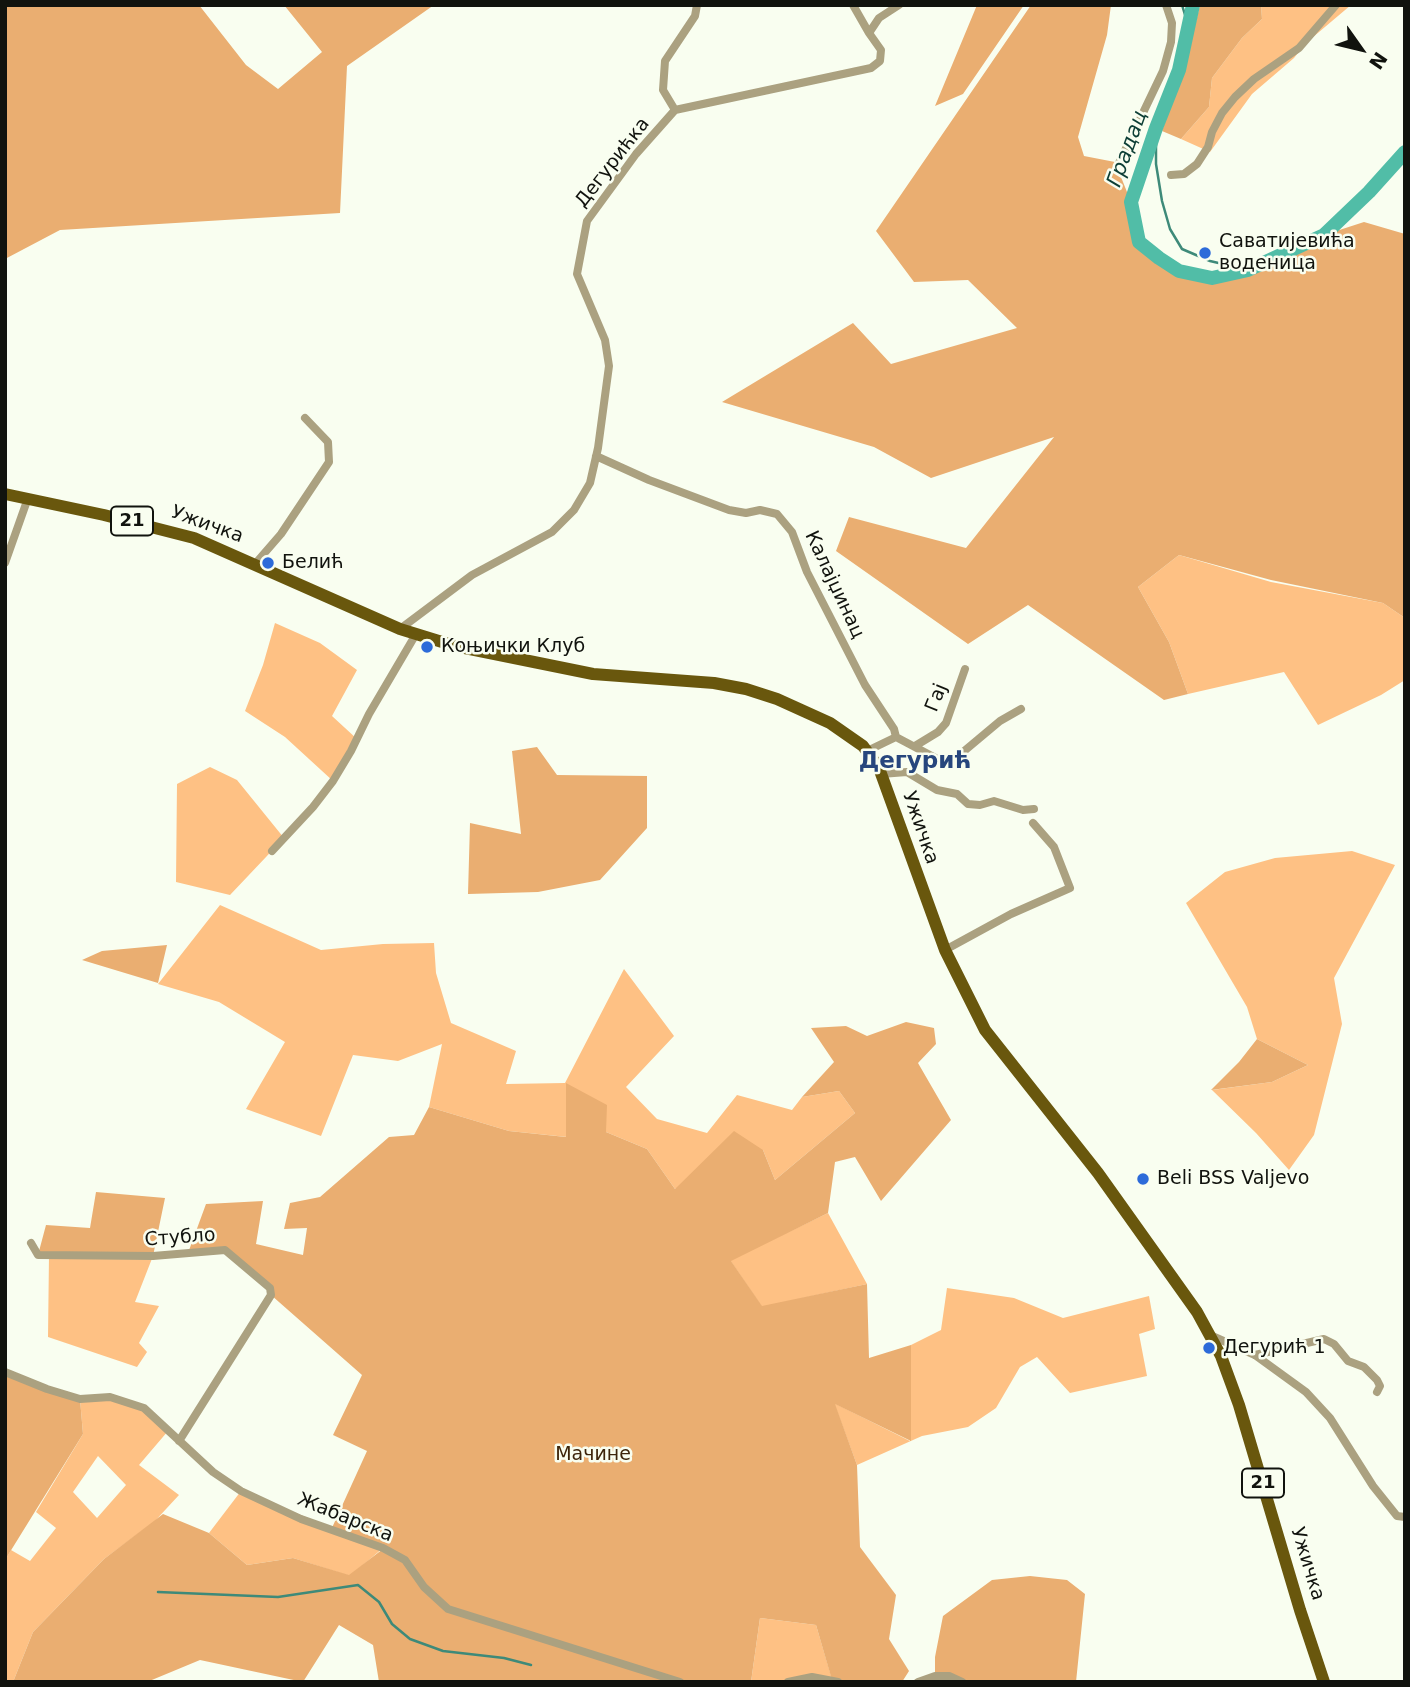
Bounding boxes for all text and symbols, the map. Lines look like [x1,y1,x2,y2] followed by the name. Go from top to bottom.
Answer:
[1326,14,1396,84] north arrow
[1365,48,1392,73] text: N
[1103,107,1153,191] water label: Градац
[571,114,655,212] street label: Дегурићка
[1219,231,1355,275] place label: Саватијевића воденица
[1197,245,1213,261] marker: Саватијевића воденица
[168,501,246,549] street label: Ужичка
[111,506,153,536] road number: 21
[799,528,869,642] street label: Калајџинац
[282,552,344,574] place label: Белић
[260,555,276,571] marker: Белић
[441,636,585,658] place label: Коњички Клуб
[419,639,435,655] marker: Коњички Клуб
[921,681,953,715] street label: Гај
[859,748,971,776] district label: Дегурић
[897,789,943,867] street label: Ужичка
[1157,1168,1309,1190] place label: Beli BSS Valjevo
[1135,1171,1151,1187] marker: Beli BSS Valjevo
[144,1224,216,1252] street label: Стубло
[1223,1337,1326,1359] place label: Дегурић 1
[1201,1340,1217,1356] marker: Дегурић 1
[555,1444,631,1466] park label: Мачине
[1242,1468,1284,1498] road number: 21
[294,1488,396,1548] street label: Жабарска
[1285,1525,1329,1603] street label: Ужичка

